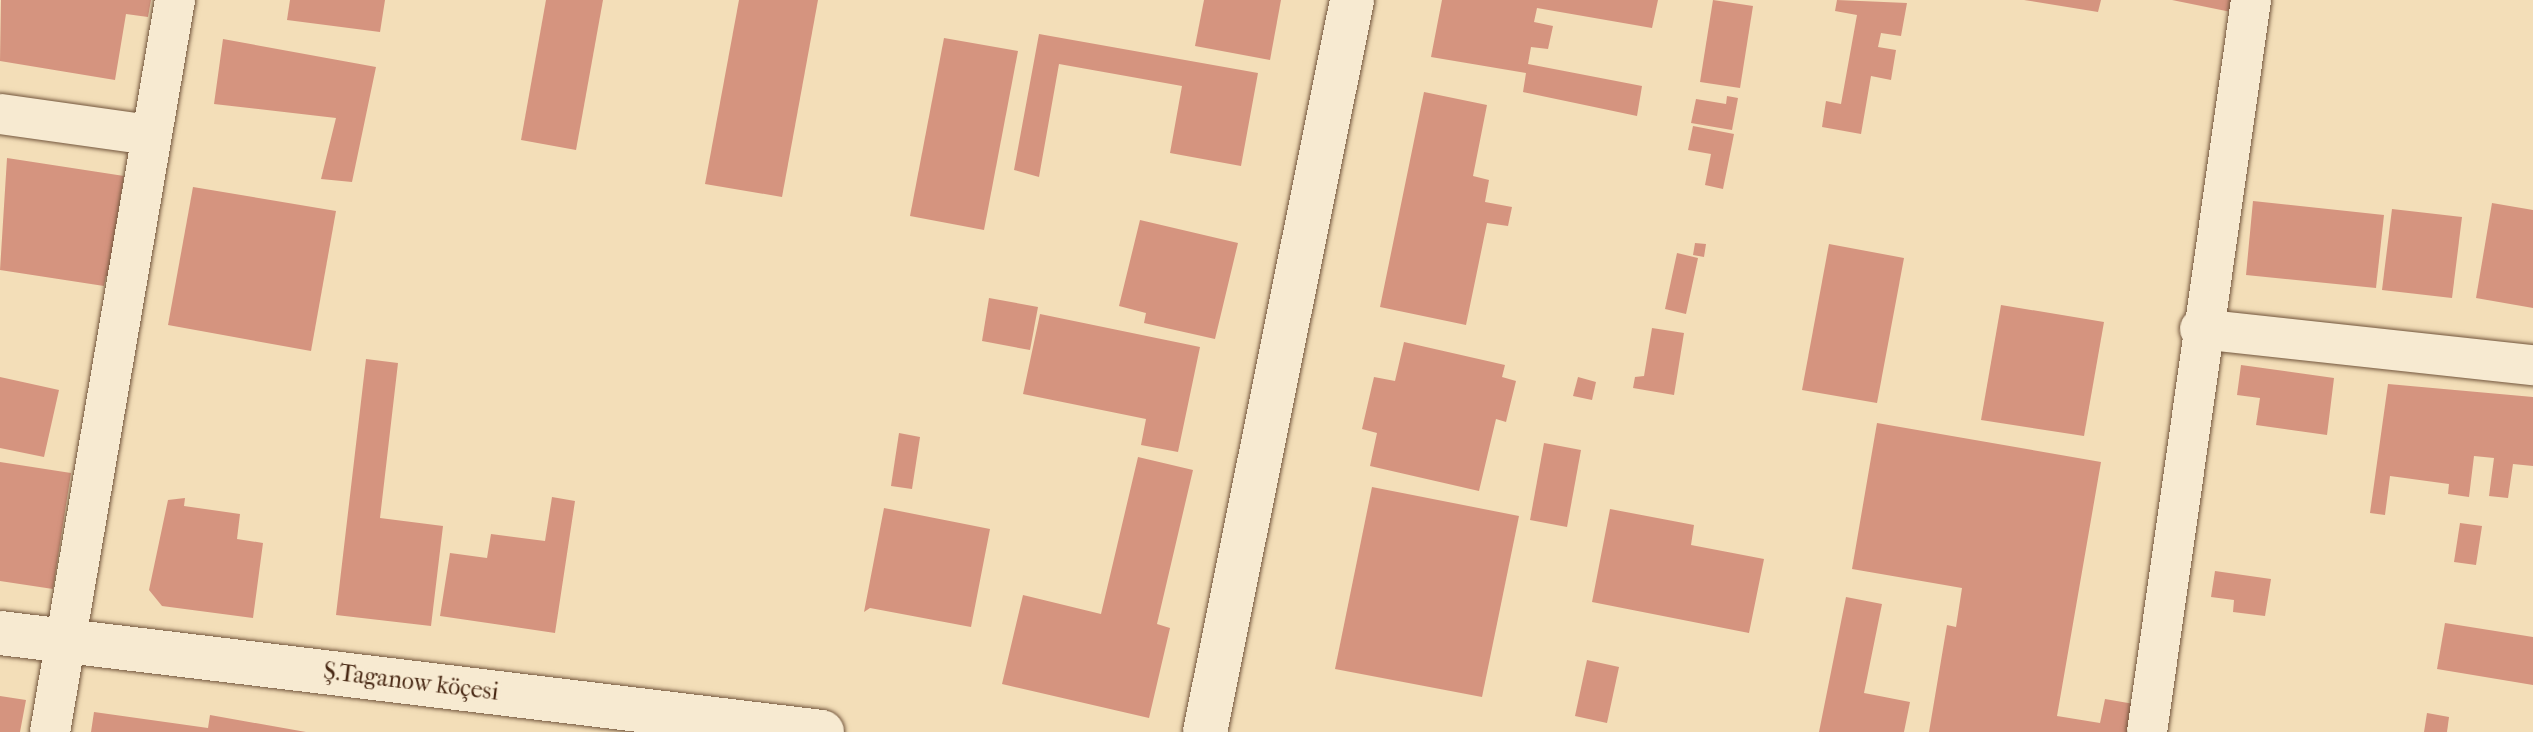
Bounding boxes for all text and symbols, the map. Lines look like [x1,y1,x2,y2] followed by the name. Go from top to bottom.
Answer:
[322,657,500,707] street label: Ş.Taganow köçesi

